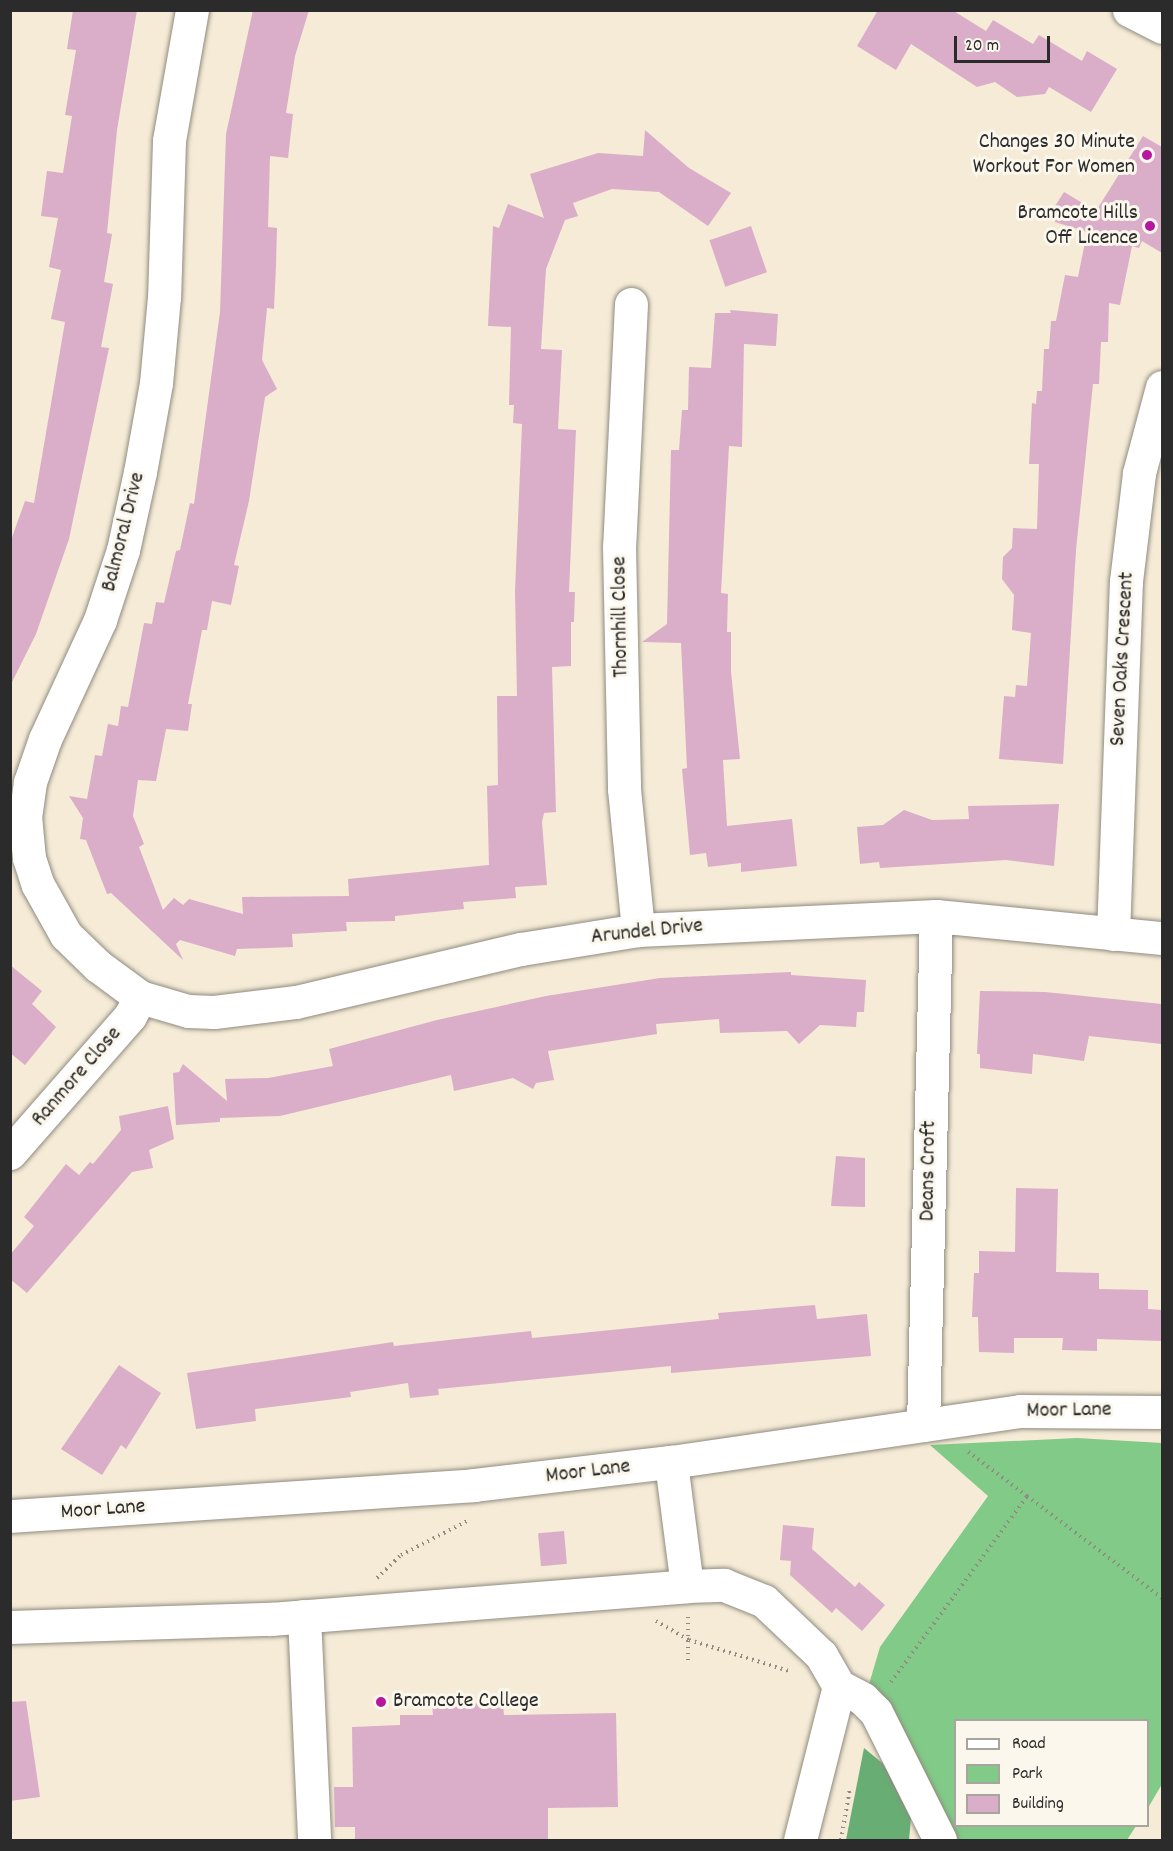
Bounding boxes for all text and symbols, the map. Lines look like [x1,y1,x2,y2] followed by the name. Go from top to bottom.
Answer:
[957,24,1053,62] scale bar
[965,34,999,59] text: 20 m
[973,129,1135,180] place label: Changes 30 Minute Workout For Women
[1140,148,1154,162] marker: Changes 30 Minute Workout For Women
[1017,200,1138,252] place label: Bramcote Hills Off Licence
[1143,219,1157,233] marker: Bramcote Hills Off Licence
[96,470,152,594] street label: Balmoral Drive
[607,556,635,678] street label: Thornhill Close
[1105,571,1141,747] street label: Seven Oaks Crescent
[590,913,704,951] street label: Arundel Drive
[26,1022,128,1132] street label: Ranmore Close
[915,1121,943,1221] street label: Deans Croft
[1026,1397,1112,1425] street label: Moor Lane
[544,1454,632,1490] street label: Moor Lane
[60,1494,146,1526] street label: Moor Lane
[393,1689,539,1715] place label: Bramcote College
[374,1695,388,1709] marker: Bramcote College
[954,1719,1149,1827] legend
[1012,1732,1046,1757] text: Road
[1012,1762,1043,1787] text: Park
[1012,1792,1064,1817] text: Building

